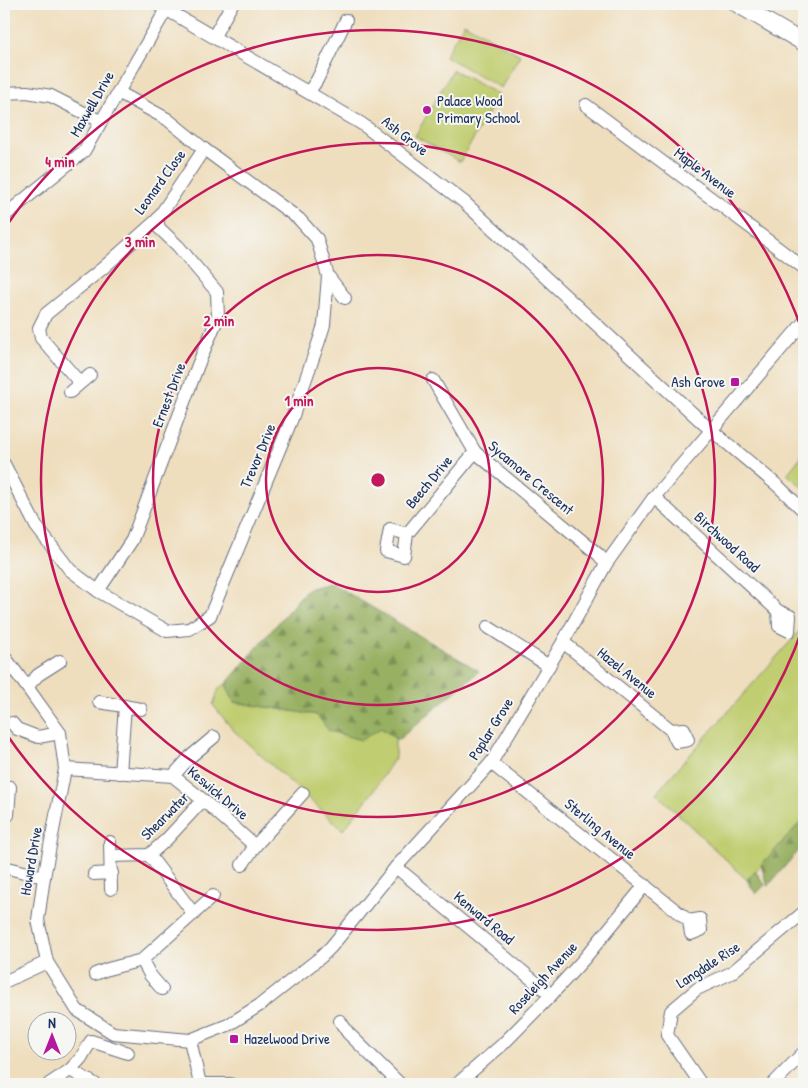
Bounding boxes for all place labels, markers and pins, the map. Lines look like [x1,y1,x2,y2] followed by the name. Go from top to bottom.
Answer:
[437,90,520,128] place label: Palace Wood Primary School
[421,104,433,116] marker: Palace Wood Primary School
[671,371,725,392] place label: Ash Grove
[729,376,741,388] marker: Ash Grove
[369,471,387,489] centre of rings
[244,1028,330,1049] place label: Hazelwood Drive
[228,1033,240,1045] marker: Hazelwood Drive

